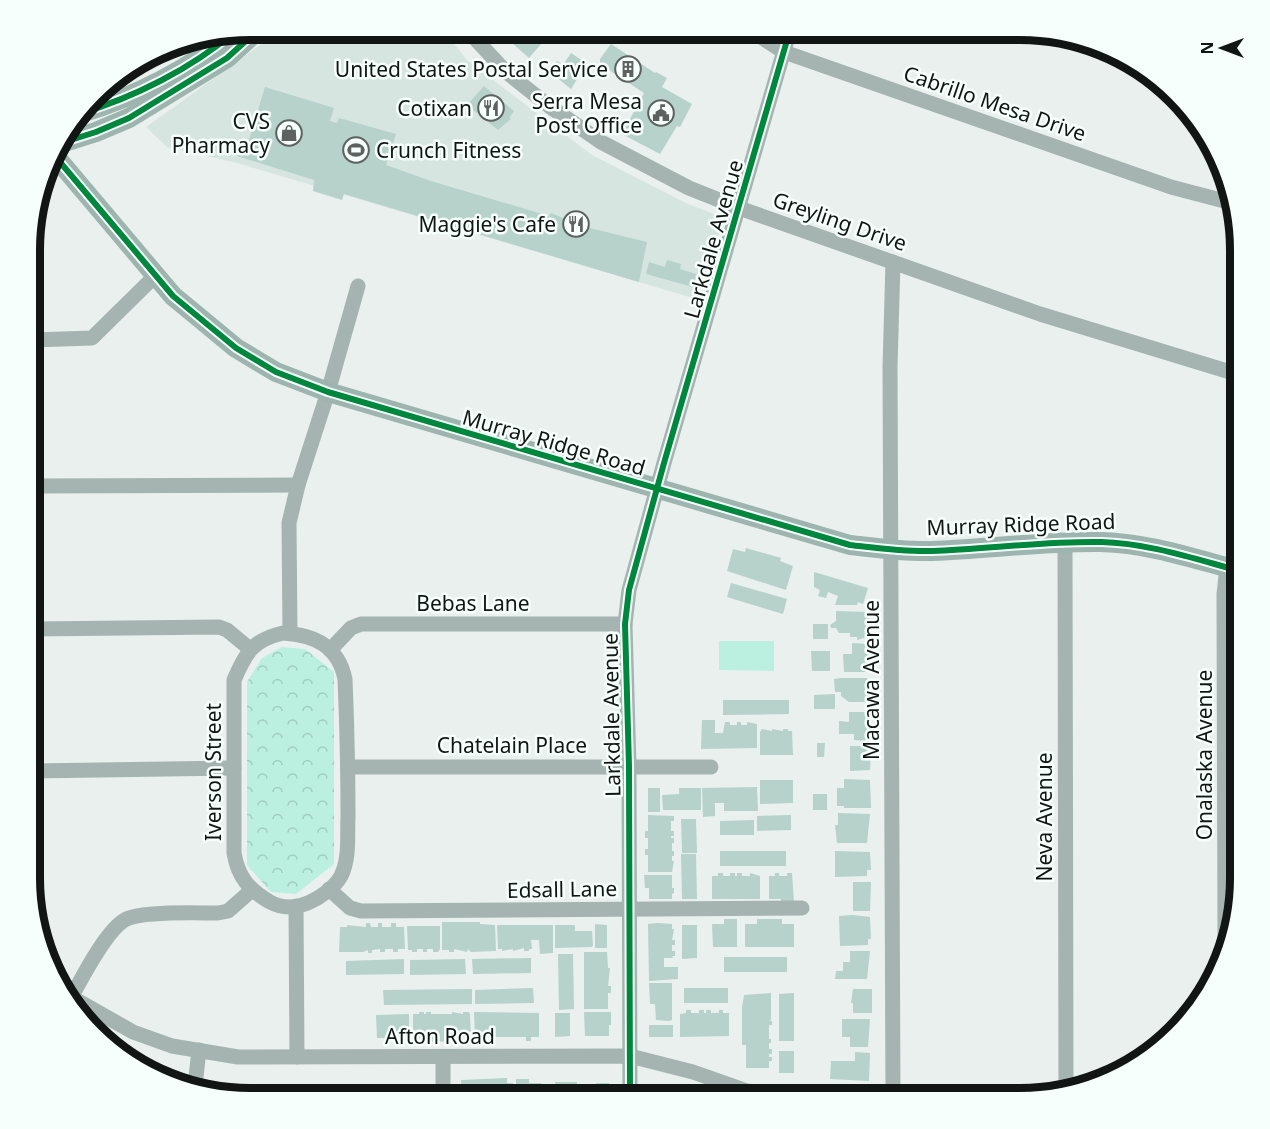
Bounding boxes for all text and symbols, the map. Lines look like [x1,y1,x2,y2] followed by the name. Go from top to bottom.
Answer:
[1192,18,1252,78] north arrow
[1196,41,1218,55] text: N
[613,54,643,84] building icon: United States Postal Service
[335,55,608,83] place label: United States Postal Service
[900,59,1090,147] street label: Cabrillo Mesa Drive
[532,87,642,139] place label: Serra Mesa Post Office
[476,93,506,123] restaurant icon: Cotixan
[397,94,472,122] place label: Cotixan
[646,98,676,128] public building icon: Serra Mesa Post Office
[172,107,270,159] place label: CVS Pharmacy
[274,118,304,148] shop icon: CVS Pharmacy
[341,135,371,165] sports icon: Crunch Fitness
[376,136,521,164] place label: Crunch Fitness
[677,156,749,322] street label: Larkdale Avenue
[769,185,911,257] street label: Greyling Drive
[561,209,591,239] restaurant icon: Maggie's Cafe
[419,210,556,238] place label: Maggie's Cafe
[459,402,649,482] street label: Murray Ridge Road
[926,507,1116,541] street label: Murray Ridge Road
[416,589,530,617] street label: Bebas Lane
[857,600,885,760] street label: Macawa Avenue
[596,633,626,797] street label: Larkdale Avenue
[1190,670,1218,840] street label: Onalaska Avenue
[199,703,227,841] street label: Iverson Street
[437,731,587,759] street label: Chatelain Place
[1030,752,1058,882] street label: Neva Avenue
[507,874,617,904] street label: Edsall Lane
[385,1022,495,1050] street label: Afton Road

